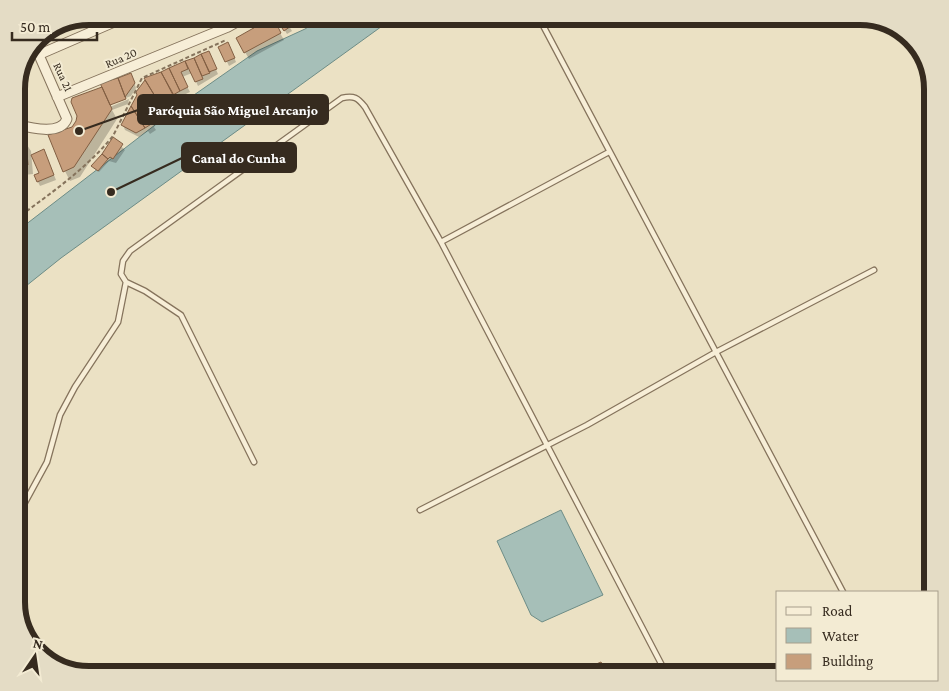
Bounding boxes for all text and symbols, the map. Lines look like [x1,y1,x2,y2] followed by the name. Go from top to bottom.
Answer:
[12,10,98,42] scale bar
[20,19,50,35] text: 50 m
[103,45,139,71] street label: Rua 20
[50,60,76,94] street label: Rua 21
[138,95,328,124] callout: Paróquia São Miguel Arcanjo
[148,102,318,119] text: Paróquia São Miguel Arcanjo
[182,143,296,172] callout: Canal do Cunha
[192,150,286,166] text: Canal do Cunha
[776,591,939,681] legend
[822,603,853,619] text: Road
[822,628,859,644] text: Water
[10,631,60,681] north arrow
[31,634,45,652] text: N
[822,653,873,670] text: Building

